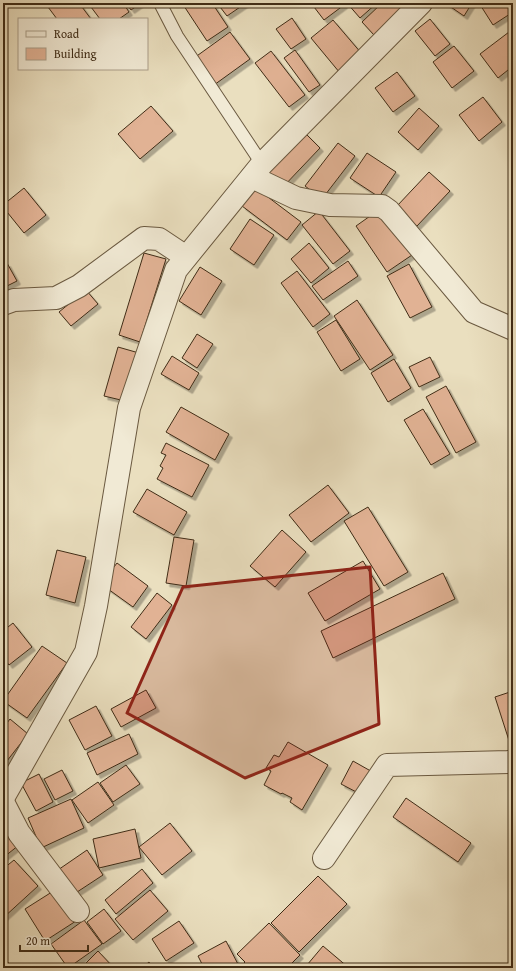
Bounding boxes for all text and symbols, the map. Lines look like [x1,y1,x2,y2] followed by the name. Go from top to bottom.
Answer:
[18,18,148,70] legend
[54,25,80,42] text: Road
[54,45,97,62] text: Building
[20,927,88,953] scale bar
[26,932,50,949] text: 20 m

